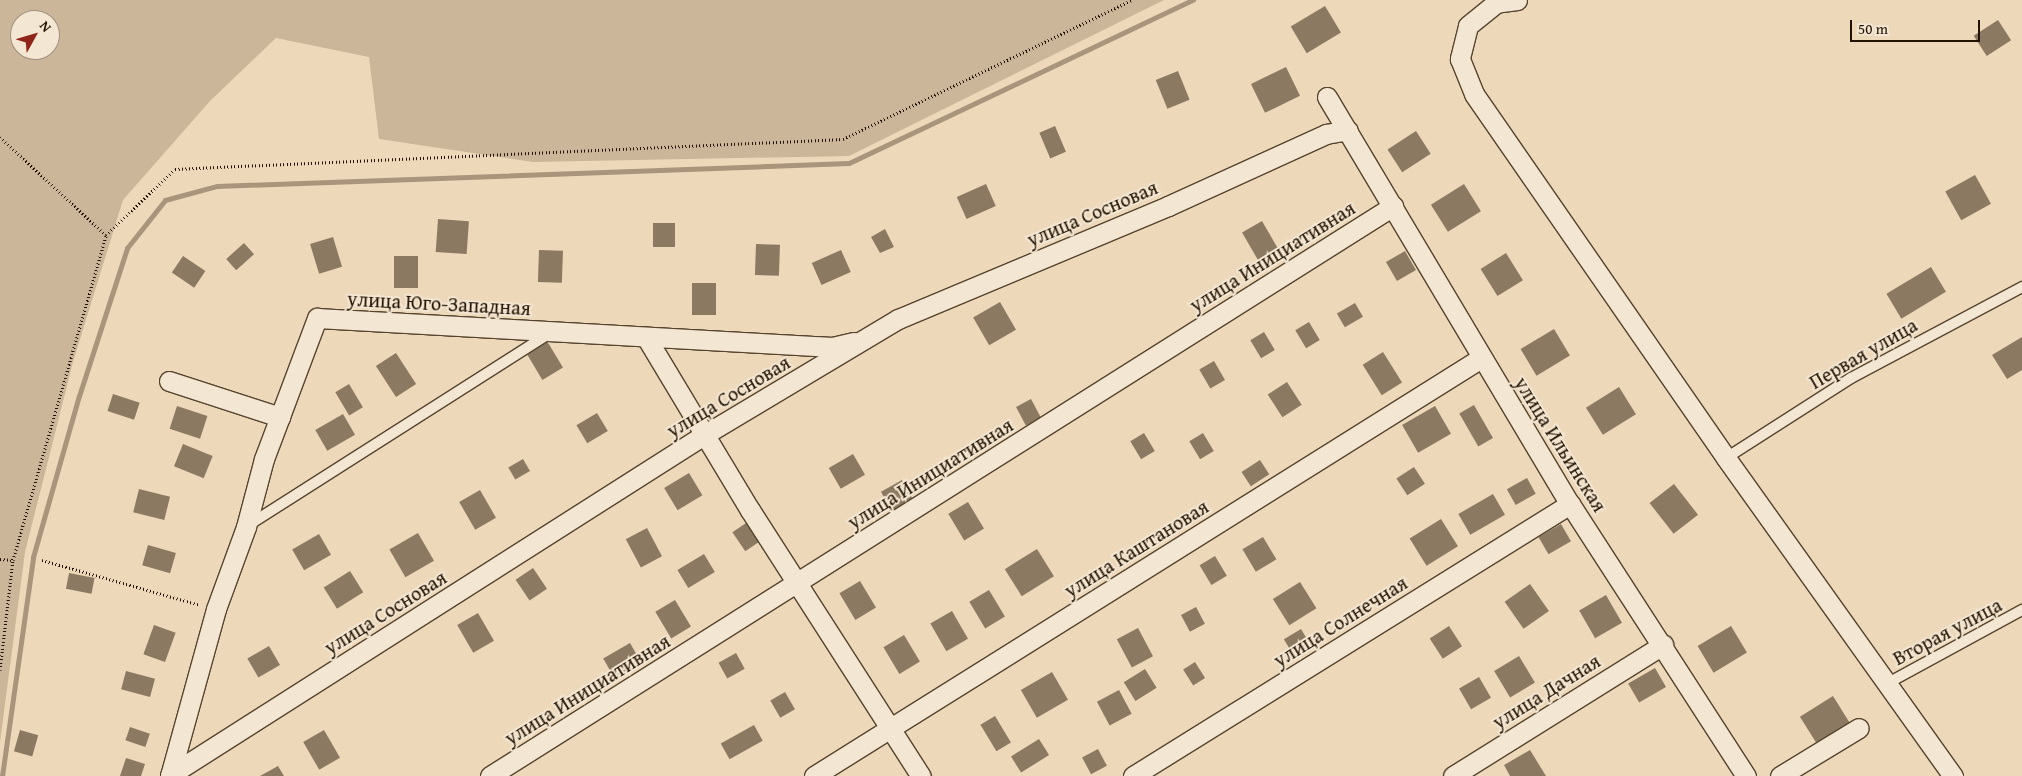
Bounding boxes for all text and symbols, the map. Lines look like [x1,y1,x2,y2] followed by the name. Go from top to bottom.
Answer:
[10,10,60,60] north arrow
[1852,10,1982,42] scale bar
[35,16,57,36] text: N
[1858,18,1888,39] text: 50 m
[1023,175,1161,251] street label: улица Сосновая
[1185,195,1359,317] street label: улица Инициативная
[347,286,531,320] street label: улица Юго-Западная
[1805,312,1921,394] street label: Первая улица
[662,350,794,442] street label: улица Сосновая
[1510,372,1612,516] street label: улица Ильинская
[843,412,1017,534] street label: улица Инициативная
[1059,494,1213,602] street label: улица Каштановая
[319,565,451,659] street label: улица Сосновая
[1269,570,1411,672] street label: улица Солнечная
[1888,592,2006,670] street label: Вторая улица
[500,628,674,750] street label: улица Инициативная
[1488,648,1604,734] street label: улица Дачная

